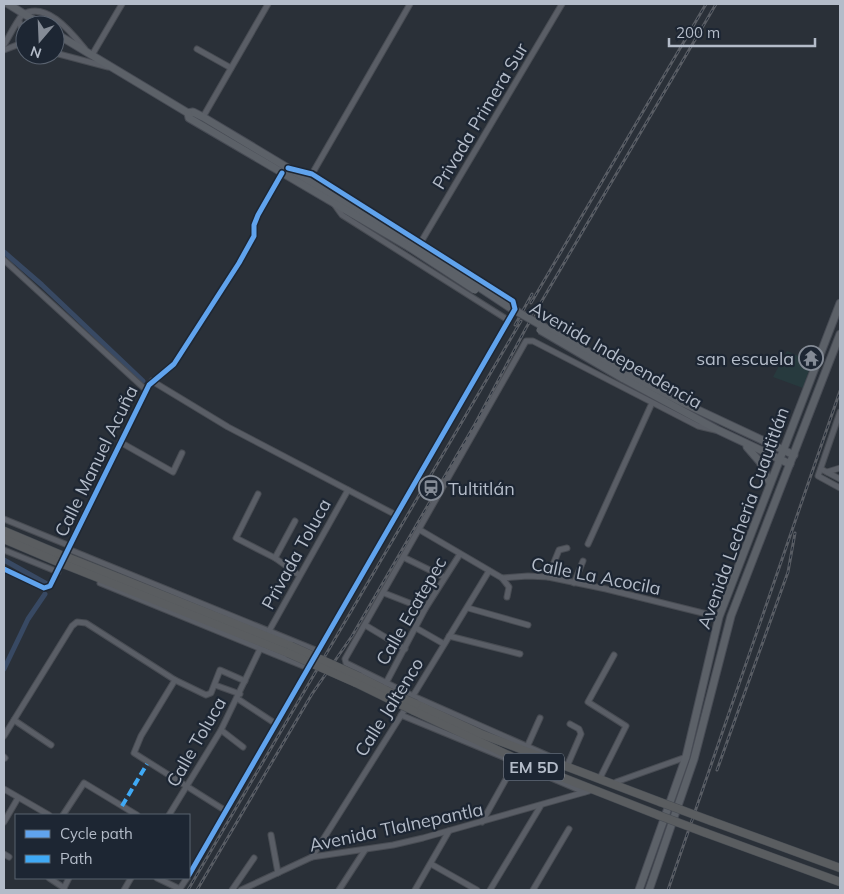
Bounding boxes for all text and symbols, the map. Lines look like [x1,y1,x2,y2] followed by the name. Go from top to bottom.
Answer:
[15,15,65,65] north arrow
[669,15,815,47] scale bar
[676,23,720,42] text: 200 m
[427,38,533,193] street label: Privada Primera Sur
[28,42,44,63] text: N
[526,296,706,414] street label: Avenida Independencia
[798,345,824,371] temple icon: san escuela
[696,347,794,370] place label: san escuela
[49,382,143,540] street label: Calle Manuel Acuña
[692,404,794,632] street label: Avenida Lecheria Cuautitlán
[418,475,444,501] station icon: Tultitlán
[448,477,515,500] place label: Tultitlán
[256,495,336,613] street label: Privada Toluca
[529,552,663,600] street label: Calle La Acocila
[371,553,451,669] street label: Calle Ecatepec
[349,653,429,761] street label: Calle Jaltenco
[161,693,231,791] street label: Calle Toluca
[504,754,564,780] road number: EM 5D
[307,797,485,857] street label: Avenida Tlalnepantla
[15,814,190,879] legend
[60,824,133,843] text: Cycle path
[60,849,92,868] text: Path

